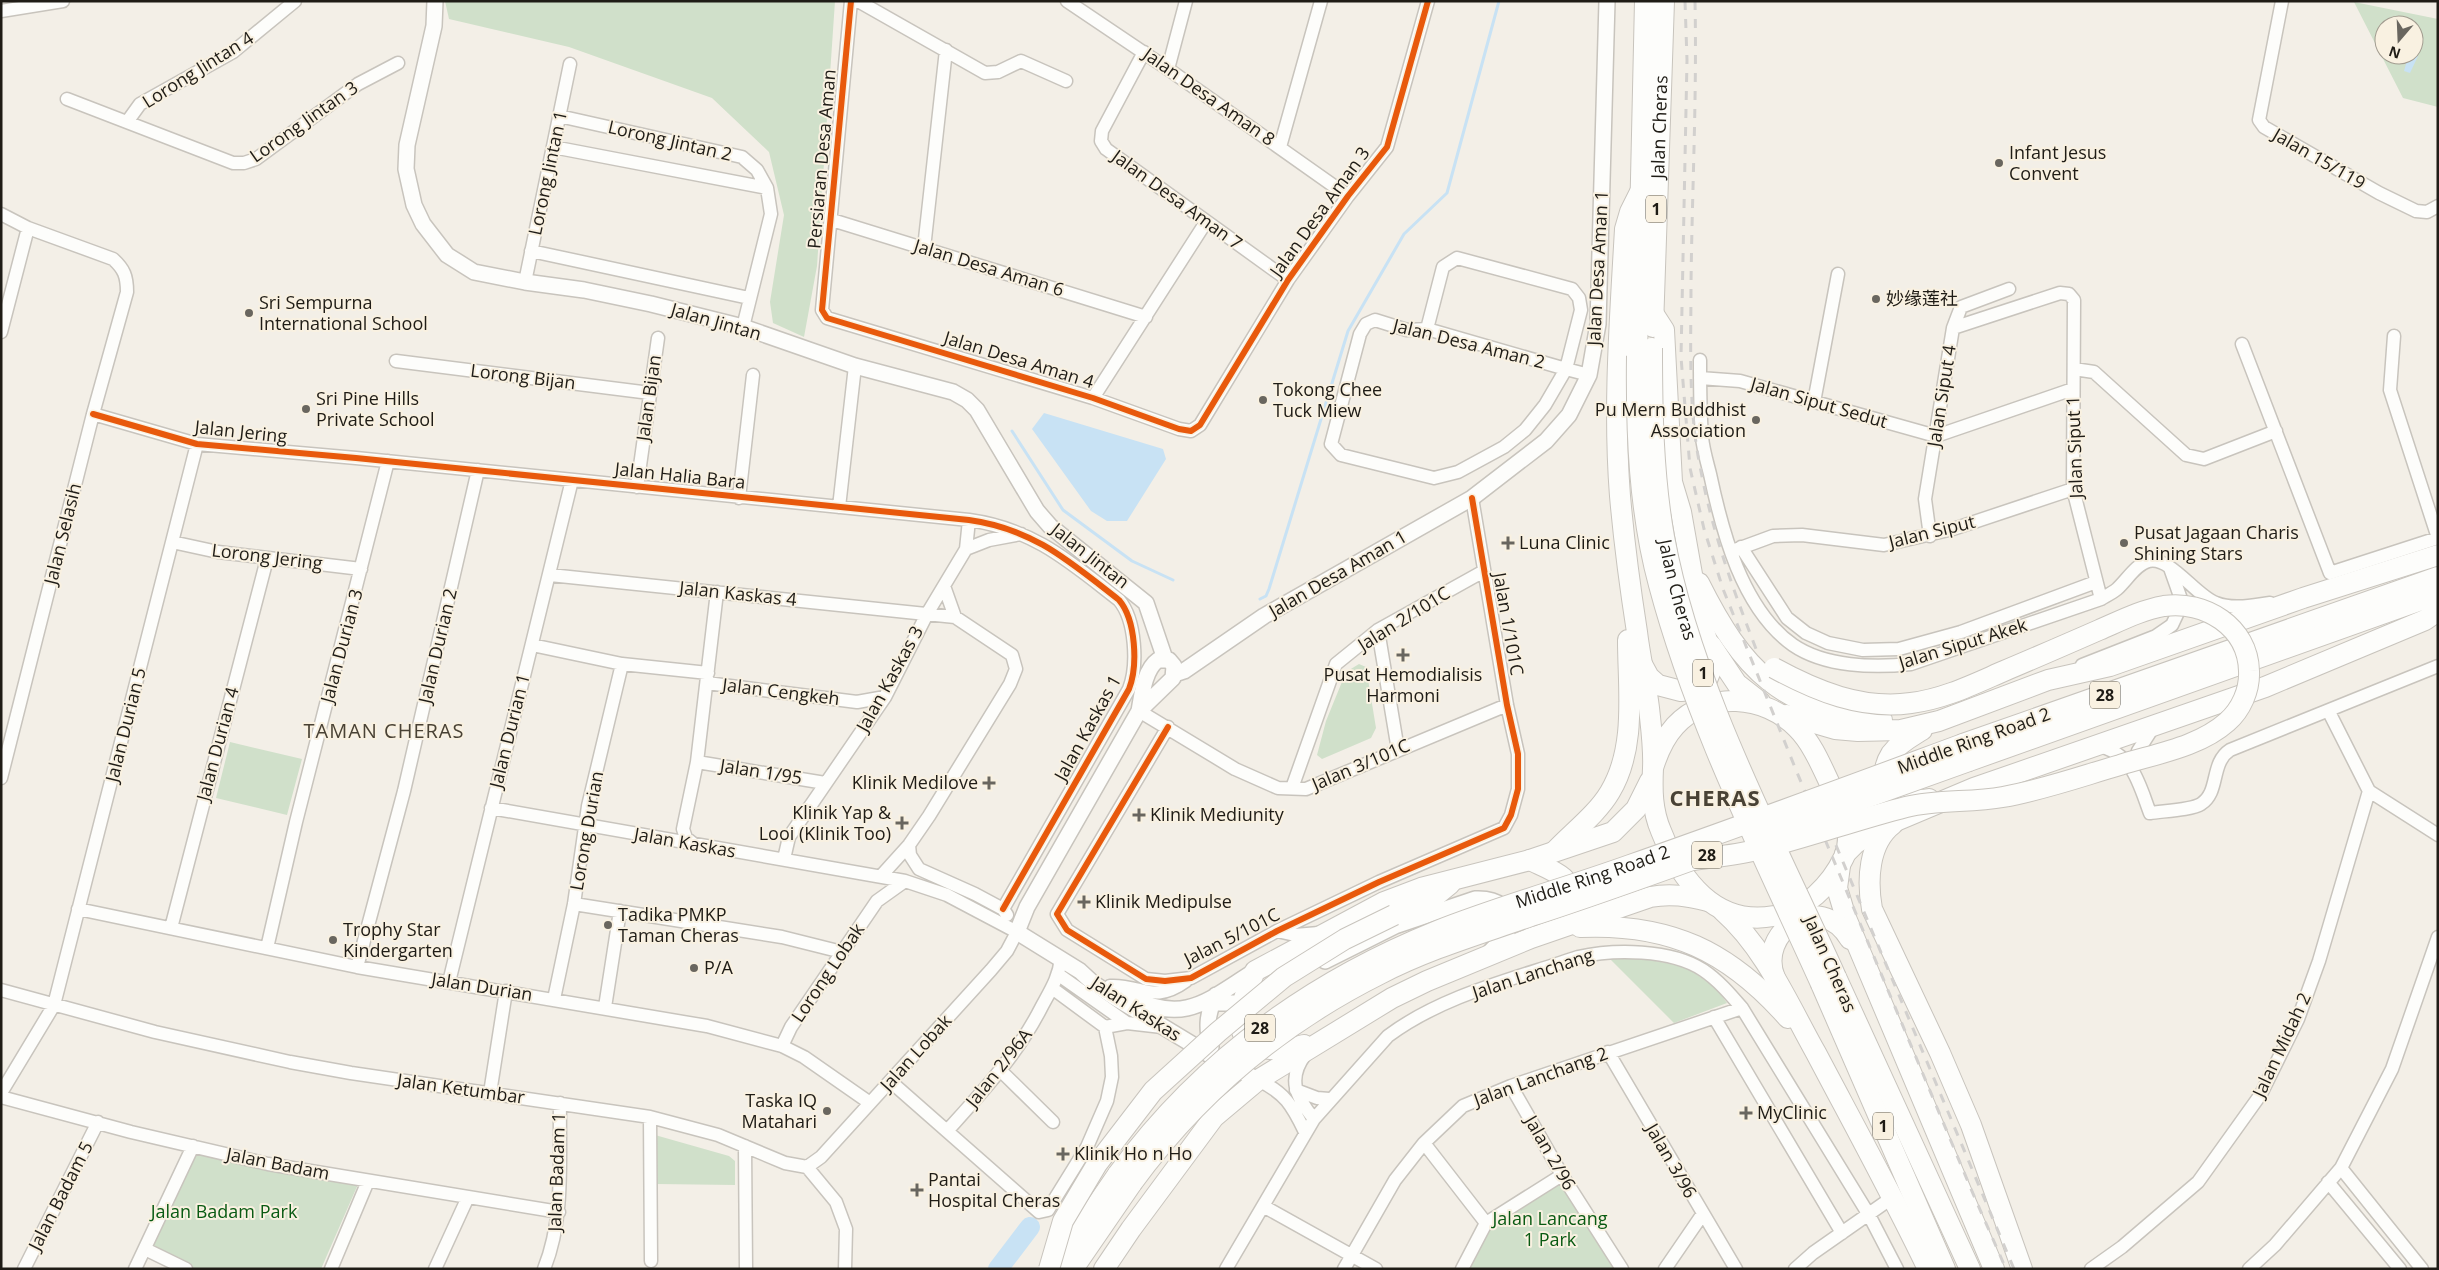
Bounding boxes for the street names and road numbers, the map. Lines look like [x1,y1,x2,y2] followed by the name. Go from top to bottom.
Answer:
[137,25,258,113] street label: Lorong Jintan 4
[1137,41,1280,151] street label: Jalan Desa Aman 8
[801,68,841,250] street label: Persiaran Desa Aman
[245,75,362,167] street label: Lorong Jintan 3
[1645,75,1672,181] street label: Jalan Cheras
[522,108,572,237] street label: Lorong Jintan 1
[606,114,735,166] street label: Lorong Jintan 2
[2267,121,2370,194] street label: Jalan 15/119
[1263,141,1375,283] street label: Jalan Desa Aman 3
[1106,143,1248,255] street label: Jalan Desa Aman 7
[1581,190,1613,348] street label: Jalan Desa Aman 1
[1646,195,1666,222] road number: 1
[909,232,1067,301] street label: Jalan Desa Aman 6
[666,296,764,345] street label: Jalan Jintan
[1389,312,1548,373] street label: Jalan Desa Aman 2
[939,324,1097,393] street label: Jalan Desa Aman 4
[1921,343,1961,451] street label: Jalan Siput 4
[630,353,666,445] street label: Jalan Bijan
[469,358,577,394] street label: Lorong Bijan
[1746,371,1890,433] street label: Jalan Siput Sedut
[2060,395,2088,501] street label: Jalan Siput 1
[192,414,289,448] street label: Jalan Jering
[612,456,747,494] street label: Jalan Halia Bara
[37,481,86,589] street label: Jalan Selasih
[1884,509,1977,554] street label: Jalan Siput
[1045,516,1135,593] street label: Jalan Jintan
[1262,524,1411,623] street label: Jalan Desa Aman 1
[1653,535,1703,643] street label: Jalan Cheras
[210,537,324,575] street label: Lorong Jering
[1488,568,1530,677] street label: Jalan 1/101C
[676,575,798,611] street label: Jalan Kaskas 4
[1351,580,1454,657] street label: Jalan 2/101C
[314,586,368,707] street label: Jalan Durian 3
[412,586,462,707] street label: Jalan Durian 2
[1894,612,2030,675] street label: Jalan Siput Akek
[849,621,928,738] street label: Jalan Kaskas 3
[1693,660,1713,686] road number: 1
[99,665,151,786] street label: Jalan Durian 5
[1047,670,1126,787] street label: Jalan Kaskas 1
[483,671,535,792] street label: Jalan Durian 1
[719,672,841,710] street label: Jalan Cengkeh
[2090,682,2120,708] road number: 28
[190,684,244,805] street label: Jalan Durian 4
[1894,701,2053,779] street label: Middle Ring Road 2
[1306,733,1413,796] street label: Jalan 3/101C
[717,752,804,789] street label: Jalan 1/95
[564,769,608,892] street label: Lorong Durian
[631,821,738,863] street label: Jalan Kaskas
[1512,839,1673,913] street label: Middle Ring Road 2
[1692,842,1722,868] road number: 28
[1178,902,1283,971] street label: Jalan 5/101C
[1798,910,1863,1016] street label: Jalan Cheras
[785,918,869,1027] street label: Lorong Lobak
[1467,942,1597,1005] street label: Jalan Lanchang
[428,966,534,1006] street label: Jalan Durian
[1085,969,1186,1046] street label: Jalan Kaskas
[2246,988,2316,1103] street label: Jalan Midah 2
[873,1008,957,1097] street label: Jalan Lobak
[1245,1014,1275,1042] road number: 28
[959,1022,1037,1113] street label: Jalan 2/96A
[1468,1041,1611,1112] street label: Jalan Lanchang 2
[394,1067,527,1109] street label: Jalan Ketumbar
[1519,1109,1582,1194] street label: Jalan 2/96
[542,1112,570,1234] street label: Jalan Badam 1
[1873,1112,1893,1140] road number: 1
[1640,1117,1703,1202] street label: Jalan 3/96
[21,1137,98,1256] street label: Jalan Badam 5
[223,1141,332,1185] street label: Jalan Badam

